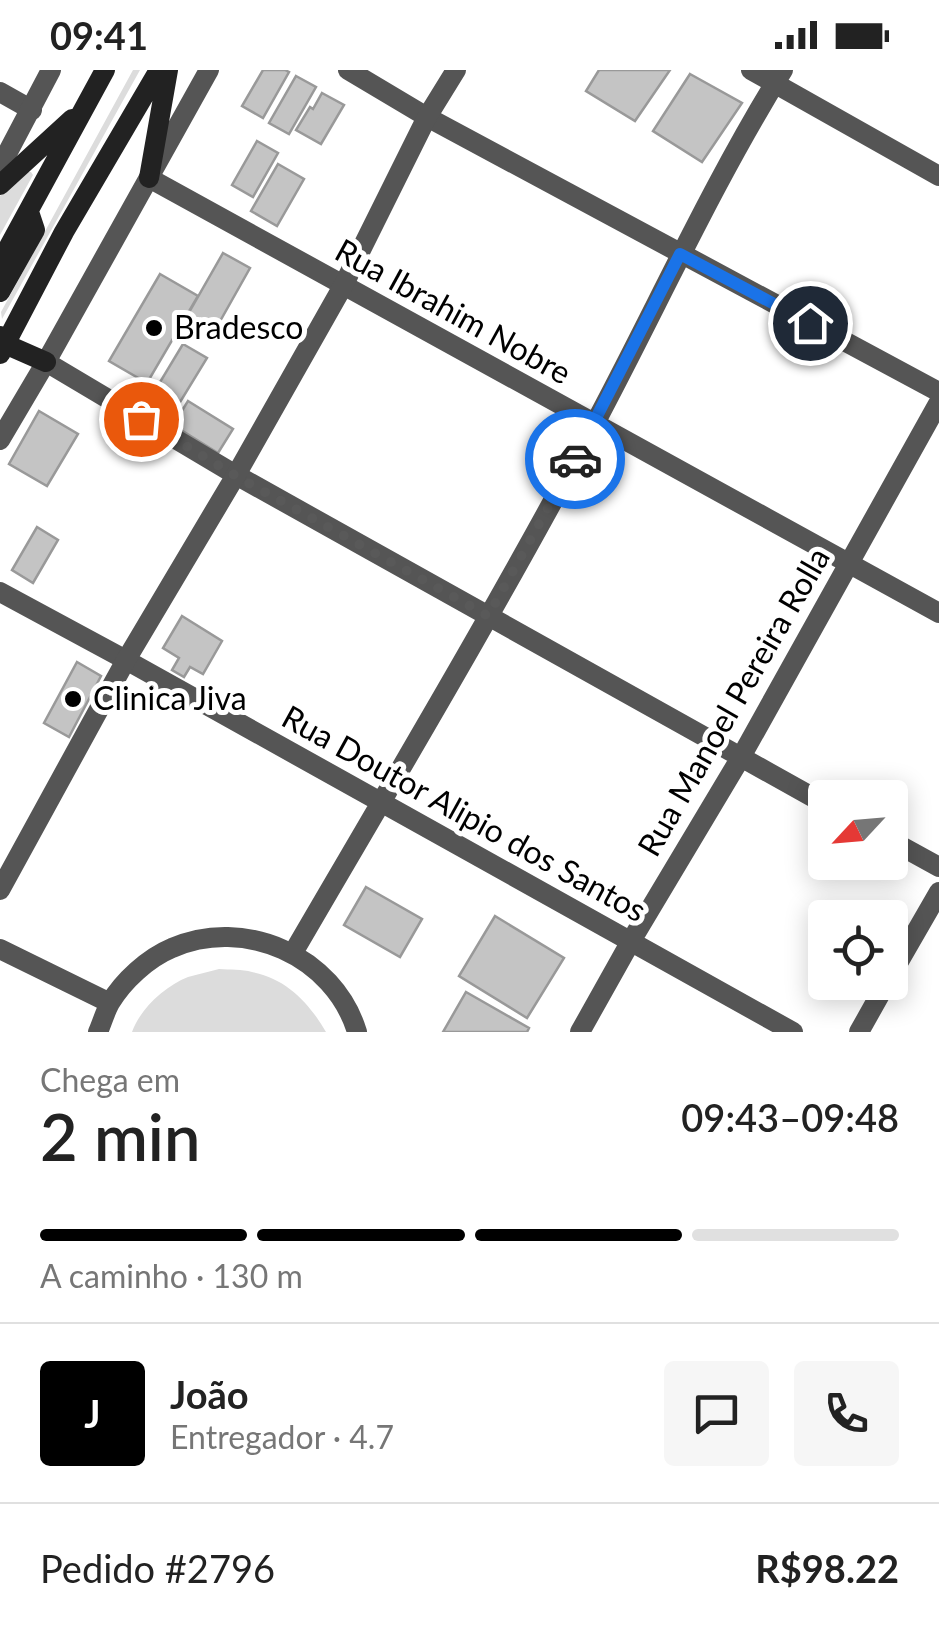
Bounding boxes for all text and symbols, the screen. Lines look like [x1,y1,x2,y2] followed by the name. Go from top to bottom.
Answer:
[50,12,148,58] text: 09:41
[329,230,578,392] street label: Rua Ibrahim Nobre
[768,281,853,366] pin
[783,296,838,351] icon: home
[174,307,303,346] place label: Bradesco
[143,317,165,339] marker: Bradesco
[99,377,184,462] pin
[114,392,169,447] icon: bag
[525,409,625,509] courier
[548,432,603,487] icon: car
[628,540,837,862] street label: Rua Manoel Pereira Rolla
[93,678,247,717] place label: Clinica Jiva
[62,688,84,710] marker: Clinica Jiva
[276,696,653,929] street label: Rua Doutor Alipio dos Santos
[808,780,908,880] north arrow
[808,780,908,1000] map controls
[808,900,908,1000] button: locate
[40,1060,180,1099] text: Chega em
[681,1094,899,1140] text: 09:43–09:48
[40,1097,200,1175] text: 2 min
[40,1256,303,1295] text: A caminho · 130 m
[664,1361,769,1466] button: chat
[794,1361,899,1466] button: phone
[170,1371,249,1417] text: João
[84,1390,101,1436] text: J
[170,1417,394,1456] text: Entregador · 4.7
[40,1545,275,1591] text: Pedido #2796
[755,1545,899,1591] text: R$98.22

